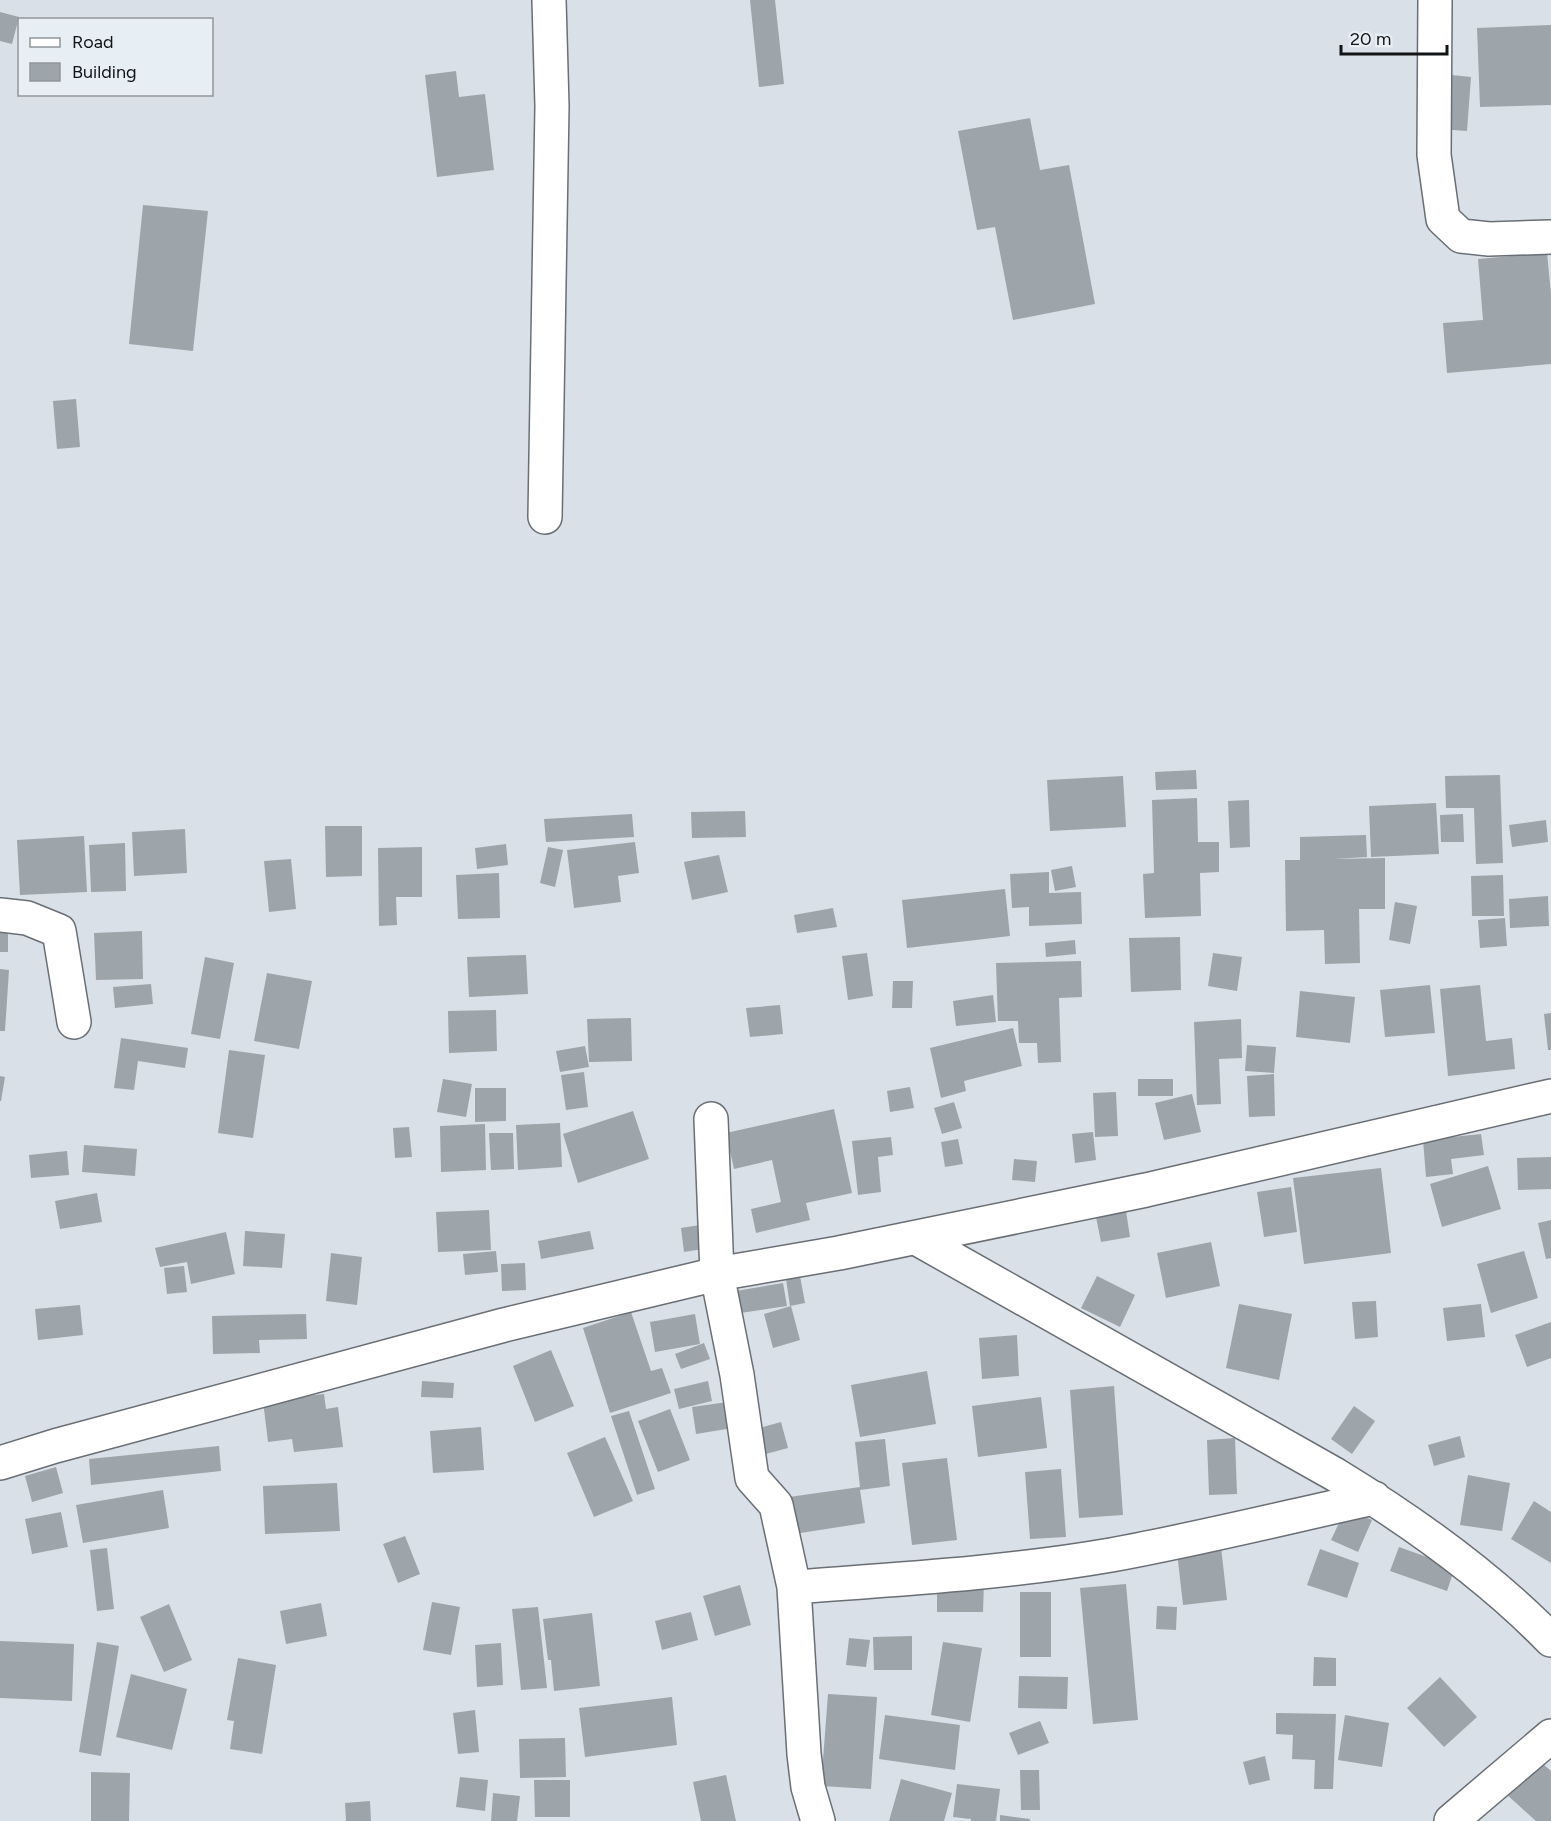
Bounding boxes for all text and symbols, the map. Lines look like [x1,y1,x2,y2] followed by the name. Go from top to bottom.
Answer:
[18,18,213,96] legend
[1341,18,1448,56] scale bar
[1350,28,1391,50] text: 20 m
[72,31,113,53] text: Road
[72,61,137,83] text: Building

